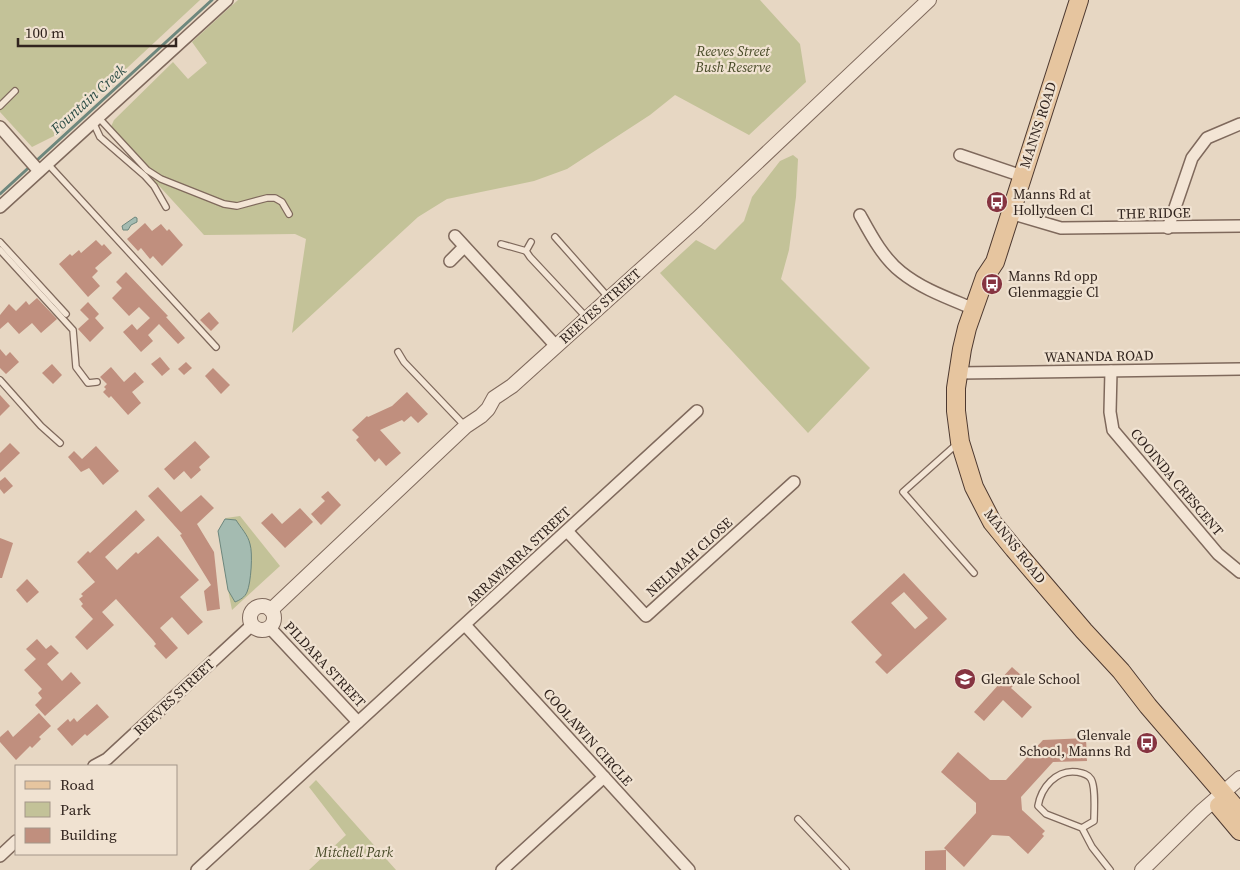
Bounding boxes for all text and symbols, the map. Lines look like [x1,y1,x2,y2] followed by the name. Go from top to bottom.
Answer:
[18,15,175,47] scale bar
[25,22,65,43] text: 100 m
[694,41,771,77] park label: Reeves Street Bush Reserve
[45,59,131,139] water label: Fountain Creek
[1015,79,1061,171] street label: MANNS ROAD
[1013,184,1093,220] place label: Manns Rd at Hollydeen Cl
[985,190,1009,214] bus stop icon: Manns Rd at Hollydeen Cl
[1117,202,1191,224] street label: THE RIDGE
[555,263,646,348] street label: REEVES STREET
[1008,266,1099,302] place label: Manns Rd opp Glenmaggie Cl
[980,272,1004,296] bus stop icon: Manns Rd opp Glenmaggie Cl
[1044,345,1154,367] street label: WANANDA ROAD
[1126,424,1228,541] street label: COOINDA CRESCENT
[461,501,575,610] street label: ARRAWARRA STREET
[979,504,1051,588] street label: MANNS ROAD
[641,513,737,601] street label: NELIMAH CLOSE
[280,616,371,712] street label: PILDARA STREET
[129,654,219,740] street label: REEVES STREET
[953,667,977,691] school or university icon: Glenvale School
[981,669,1080,689] place label: Glenvale School
[539,684,637,790] street label: COOLAWIN CIRCLE
[1019,725,1131,761] place label: Glenvale School, Manns Rd
[1135,731,1159,755] bus stop icon: Glenvale School, Manns Rd
[15,765,178,855] legend
[60,774,94,795] text: Road
[60,799,92,820] text: Park
[60,824,117,845] text: Building
[314,842,394,862] park label: Mitchell Park

